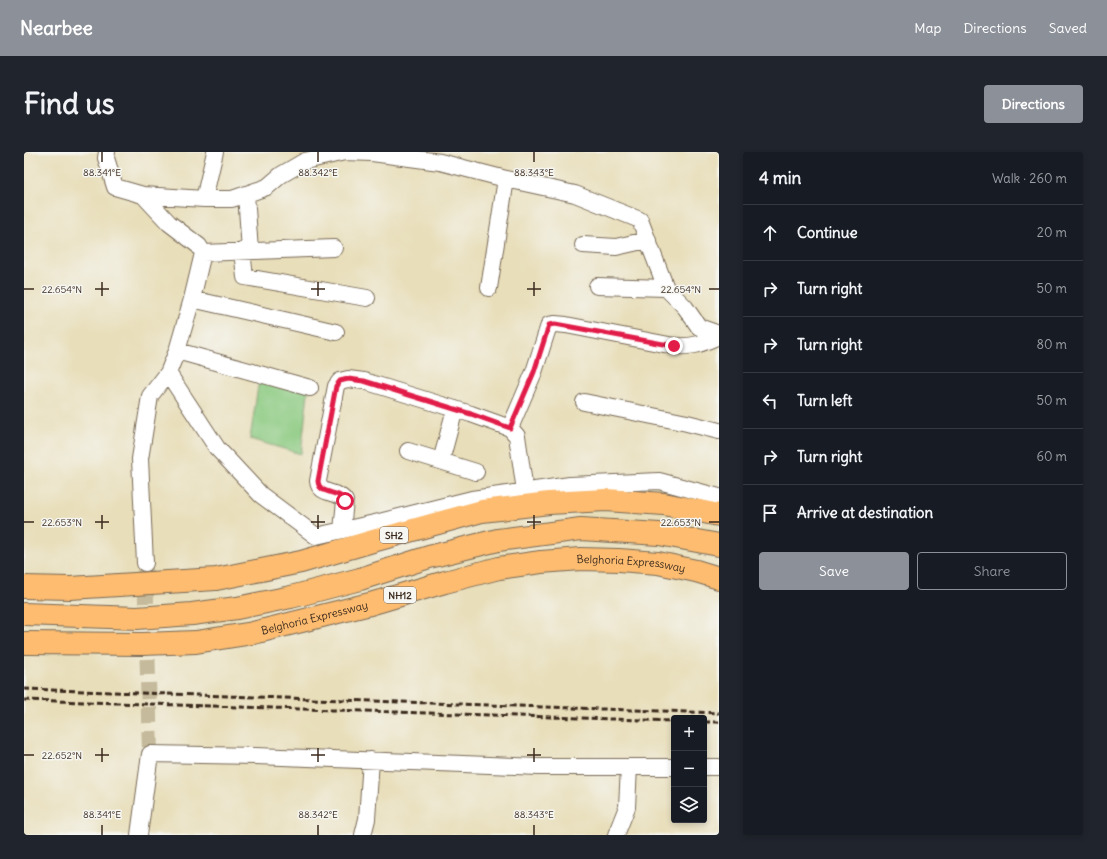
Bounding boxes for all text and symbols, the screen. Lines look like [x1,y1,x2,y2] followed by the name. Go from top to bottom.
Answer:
[20,16,93,40] text: Nearbee
[914,19,941,37] text: Map
[963,19,1027,37] text: Directions
[1049,19,1087,37] text: Saved
[984,85,1083,123] button: Directions
[24,86,115,122] text: Find us
[83,166,121,179] text: 88.341°E
[298,166,338,179] text: 88.342°E
[514,166,554,179] text: 88.343°E
[759,167,801,189] text: 4 min
[992,170,1067,187] text: Walk · 260 m
[759,222,781,244] icon: ahead
[797,223,858,242] text: Continue
[1037,224,1067,241] text: 20 m
[759,278,781,300] icon: right
[797,279,862,298] text: Turn right
[1036,280,1067,297] text: 50 m
[42,283,82,296] text: 22.654°N
[661,283,701,296] text: 22.654°N
[759,334,781,356] icon: right
[797,335,862,354] text: Turn right
[1036,336,1067,353] text: 80 m
[665,337,683,355] route end
[759,390,781,412] icon: left
[797,391,852,410] text: Turn left
[1036,392,1067,409] text: 50 m
[759,446,781,468] icon: right
[797,447,862,466] text: Turn right
[1036,448,1067,465] text: 60 m
[336,492,354,510] route start
[759,502,781,524] icon: arrive
[797,503,933,522] text: Arrive at destination
[42,516,82,529] text: 22.653°N
[661,516,701,529] text: 22.653°N
[380,527,408,543] road number: SH2
[576,552,687,576] street label: Belghoria Expressway
[759,552,909,590] button: Save
[917,552,1067,590] button: Share
[384,587,416,603] road number: NH12
[260,598,369,638] street label: Belghoria Expressway
[671,715,707,823] map controls
[671,715,707,751] button: +
[42,749,82,762] text: 22.652°N
[671,751,707,787] button: −
[671,787,707,823] button: layers
[83,808,121,821] text: 88.341°E
[298,808,338,821] text: 88.342°E
[514,808,554,821] text: 88.343°E

